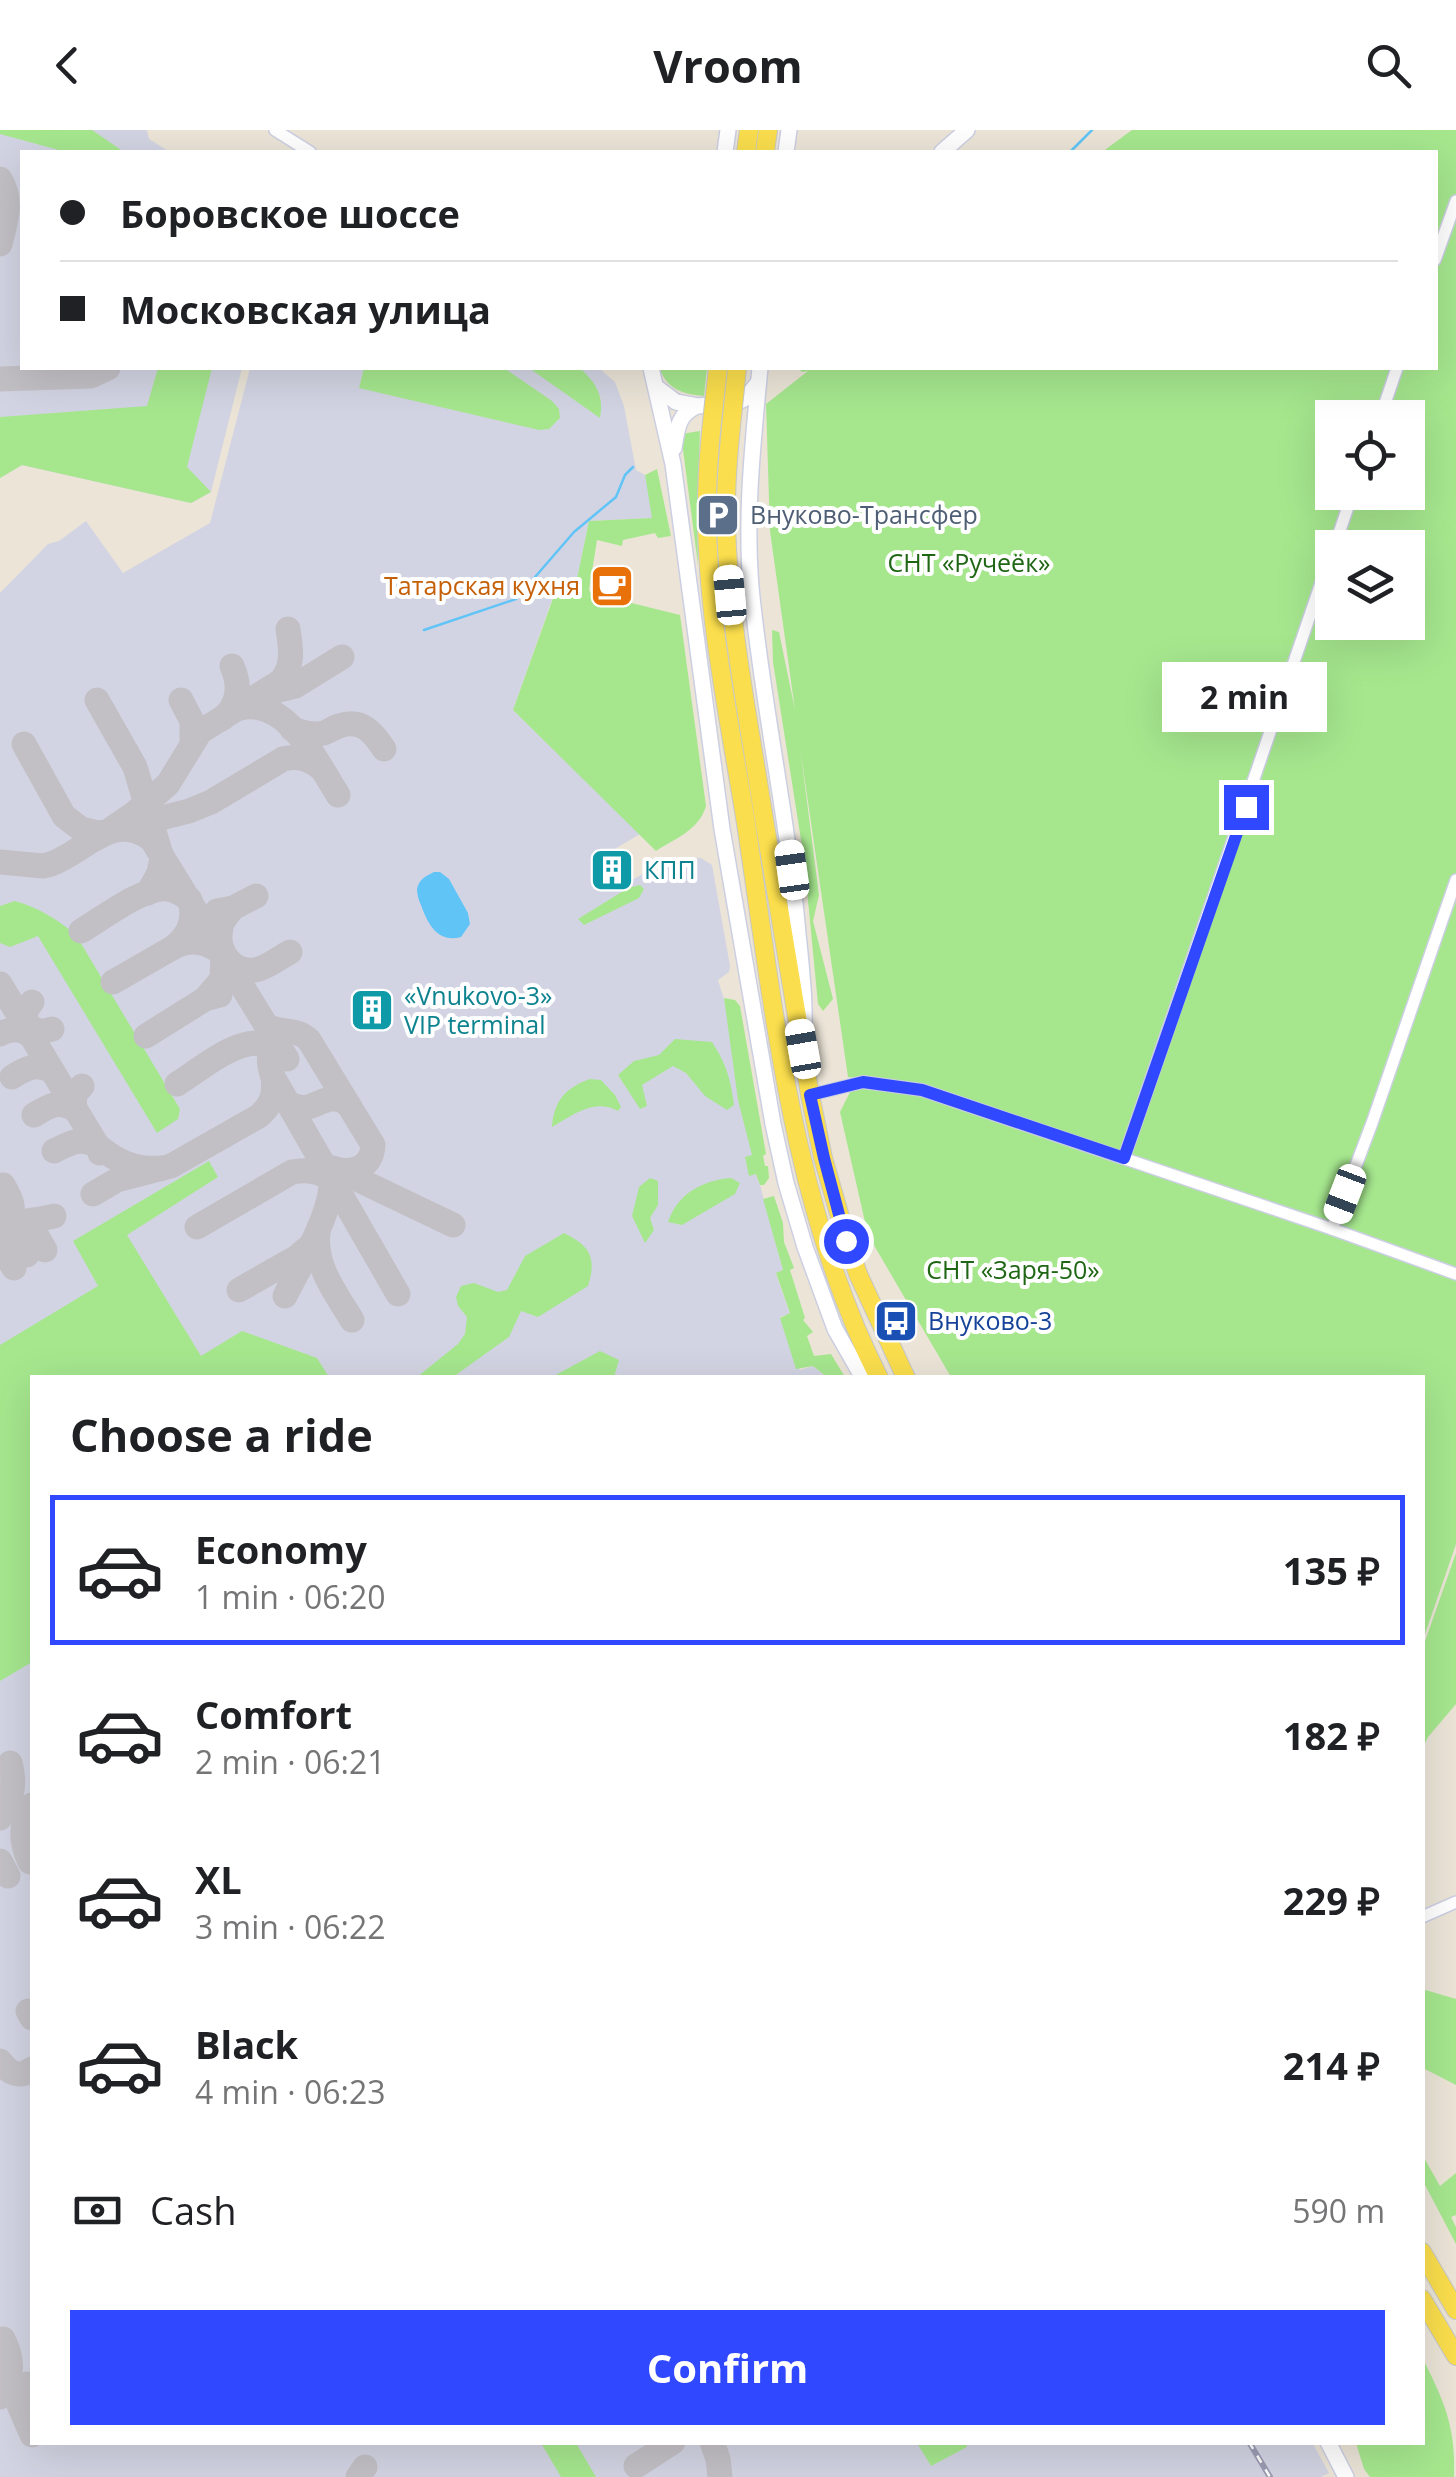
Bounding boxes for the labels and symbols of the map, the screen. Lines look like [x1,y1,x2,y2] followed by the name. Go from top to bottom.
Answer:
[695,492,741,538] parking icon: Внуково-Трансфер
[750,497,978,531] place label: Внуково-Трансфер
[888,545,1050,579] park label: СНТ «Ручеёк»
[589,563,635,609] cafe icon: Татарская кухня
[712,564,748,626] car
[384,568,580,602] place label: Татарская кухня
[1164,662,1328,732] callout: 2 min
[1224,785,1269,830] route end
[773,838,811,902] car
[589,847,635,893] building icon: КПП
[644,852,696,886] place label: КПП
[404,978,552,1041] place label: «Vnukovo-3» VIP terminal
[349,987,395,1033] building icon: «Vnukovo-3» VIP terminal
[783,1017,823,1081] car
[1320,1161,1370,1227] car
[824,1219,869,1264] route start
[926,1252,1100,1286] park label: СНТ «Заря-50»
[873,1298,919,1344] bus stop icon: Внуково-3
[928,1303,1052,1337] place label: Внуково-3

